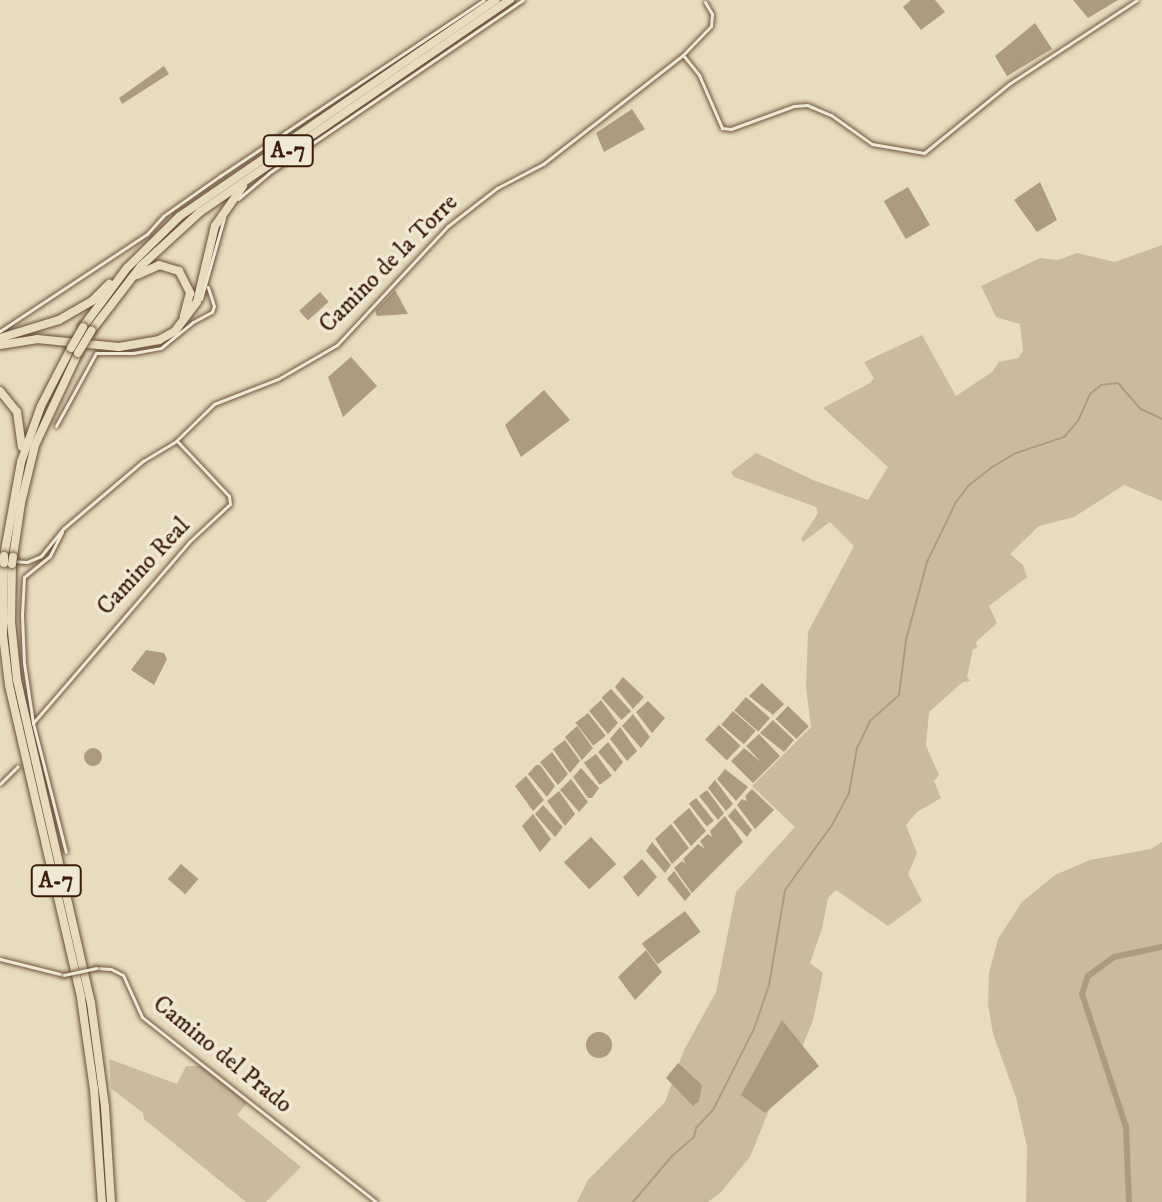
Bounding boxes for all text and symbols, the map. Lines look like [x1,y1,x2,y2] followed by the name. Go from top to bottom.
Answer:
[262,133,314,169] road number: A-7
[314,189,464,339] street label: Camino de la Torre
[92,512,196,622] street label: Camino Real
[30,863,82,899] road number: A-7
[147,990,297,1120] street label: Camino del Prado

